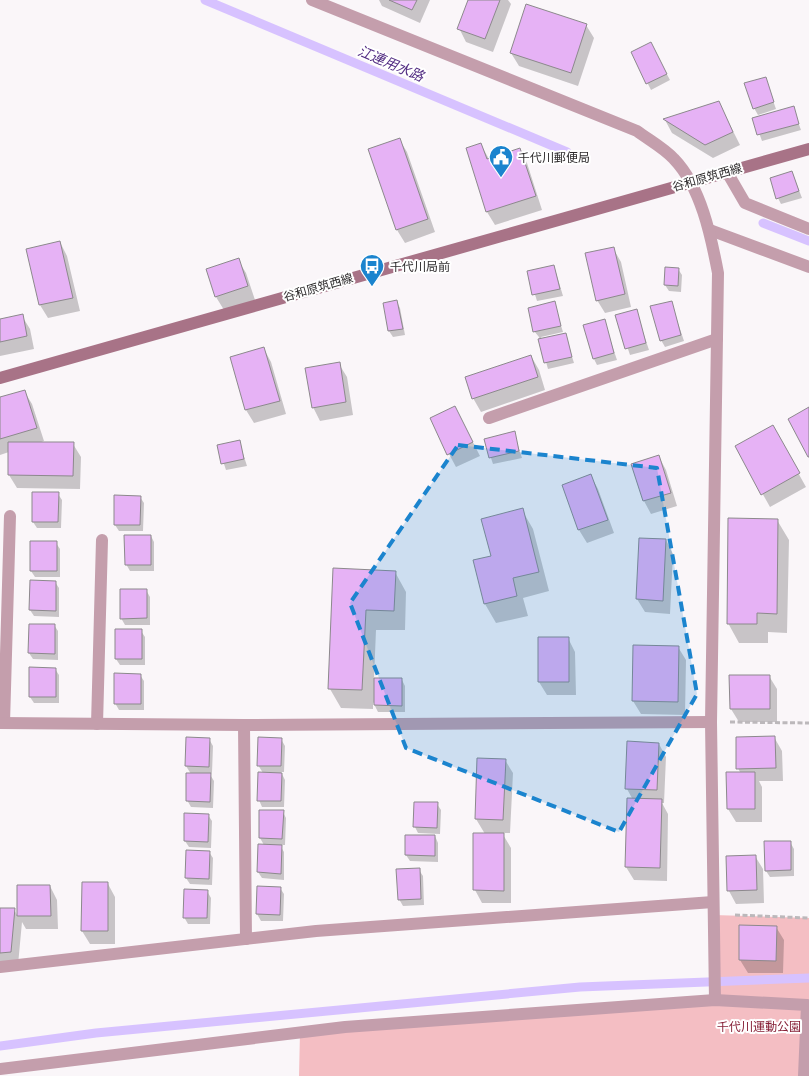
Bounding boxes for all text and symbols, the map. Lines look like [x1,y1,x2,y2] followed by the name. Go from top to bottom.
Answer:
[355,41,428,86] water label: 江連用水路
[488,144,514,178] public building icon: 千代川郵便局
[518,149,590,166] place label: 千代川郵便局
[670,159,744,195] street label: 谷和原筑西線
[359,253,385,287] bus stop icon: 千代川局前
[390,258,450,275] place label: 千代川局前
[281,269,355,305] street label: 谷和原筑西線
[717,1018,801,1035] park label: 千代川運動公園

